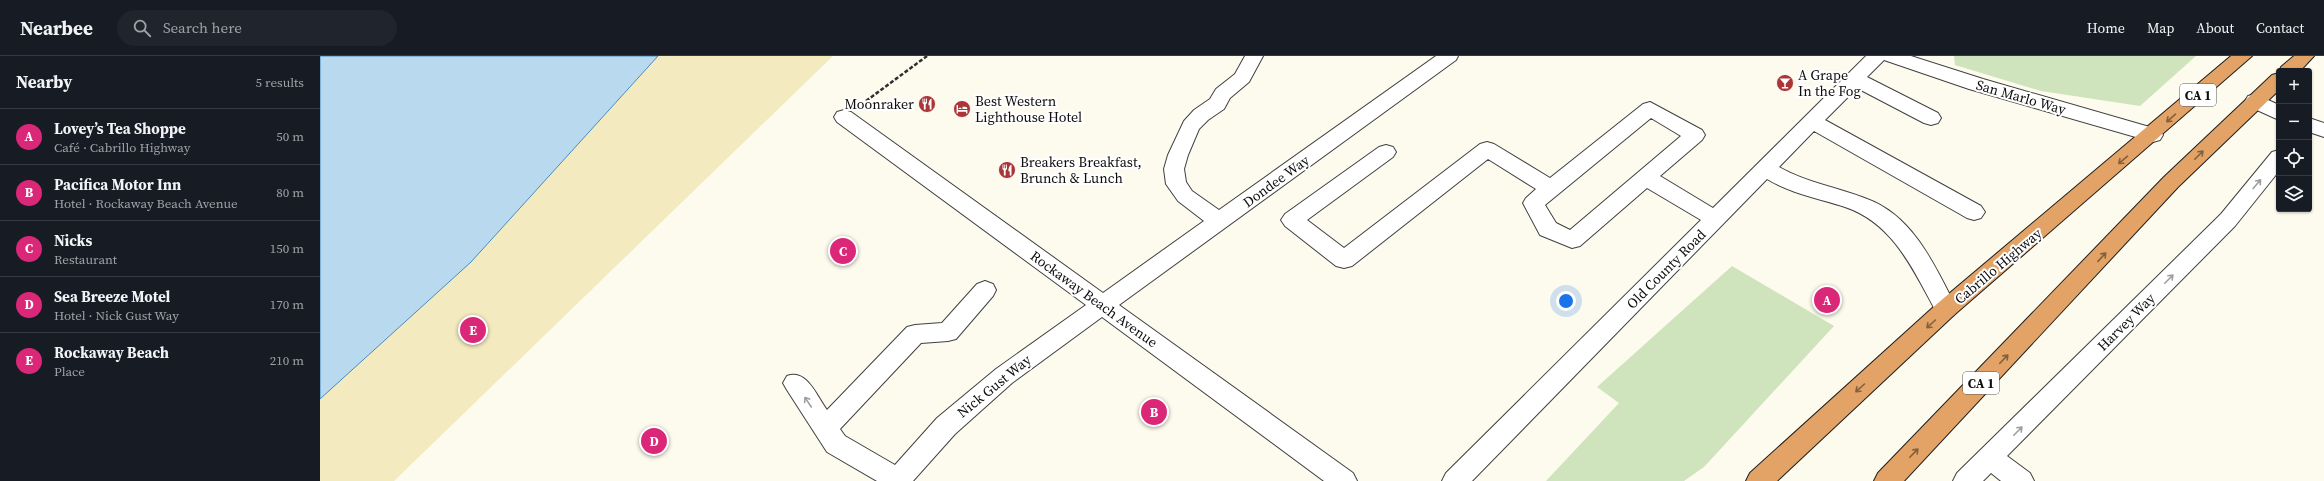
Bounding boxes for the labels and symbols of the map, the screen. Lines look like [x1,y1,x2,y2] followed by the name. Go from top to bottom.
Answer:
[1798,65,1861,101] place label: A Grape In the Fog
[1775,73,1795,93] bar icon: A Grape In the Fog
[1974,75,2069,120] street label: San Marlo Way
[2180,84,2216,106] road number: CA 1
[975,91,1082,127] place label: Best Western Lighthouse Hotel
[844,94,914,114] place label: Moonraker
[917,94,937,114] restaurant icon: Moonraker
[952,99,972,119] hotel icon: Best Western Lighthouse Hotel
[2166,114,2177,123] one-way arrow
[1239,150,1314,212] street label: Dondee Way
[2194,150,2204,160] one-way arrow
[1020,152,1142,188] place label: Breakers Breakfast, Brunch & Lunch
[2118,155,2128,164] one-way arrow
[997,160,1017,180] restaurant icon: Breakers Breakfast, Brunch & Lunch
[2253,178,2262,189] one-way arrow
[1950,223,2047,308] street label: Cabrillo Highway
[1622,225,1710,313] street label: Old County Road
[830,236,856,266] pin: C
[1026,246,1162,352] street label: Rockaway Beach Avenue
[2097,252,2106,262] one-way arrow
[2164,274,2174,284] one-way arrow
[1814,285,1840,315] pin: A
[2093,288,2160,355] street label: Harvey Way
[1556,291,1576,311] your location
[460,315,486,345] pin: E
[1925,319,1936,328] one-way arrow
[953,349,1036,422] street label: Nick Gust Way
[1999,354,2009,364] one-way arrow
[1963,372,1999,394] road number: CA 1
[1855,383,1865,393] one-way arrow
[804,397,812,408] one-way arrow
[1141,397,1167,427] pin: B
[641,426,667,456] pin: D
[2013,426,2023,436] one-way arrow
[1909,448,1919,458] one-way arrow

